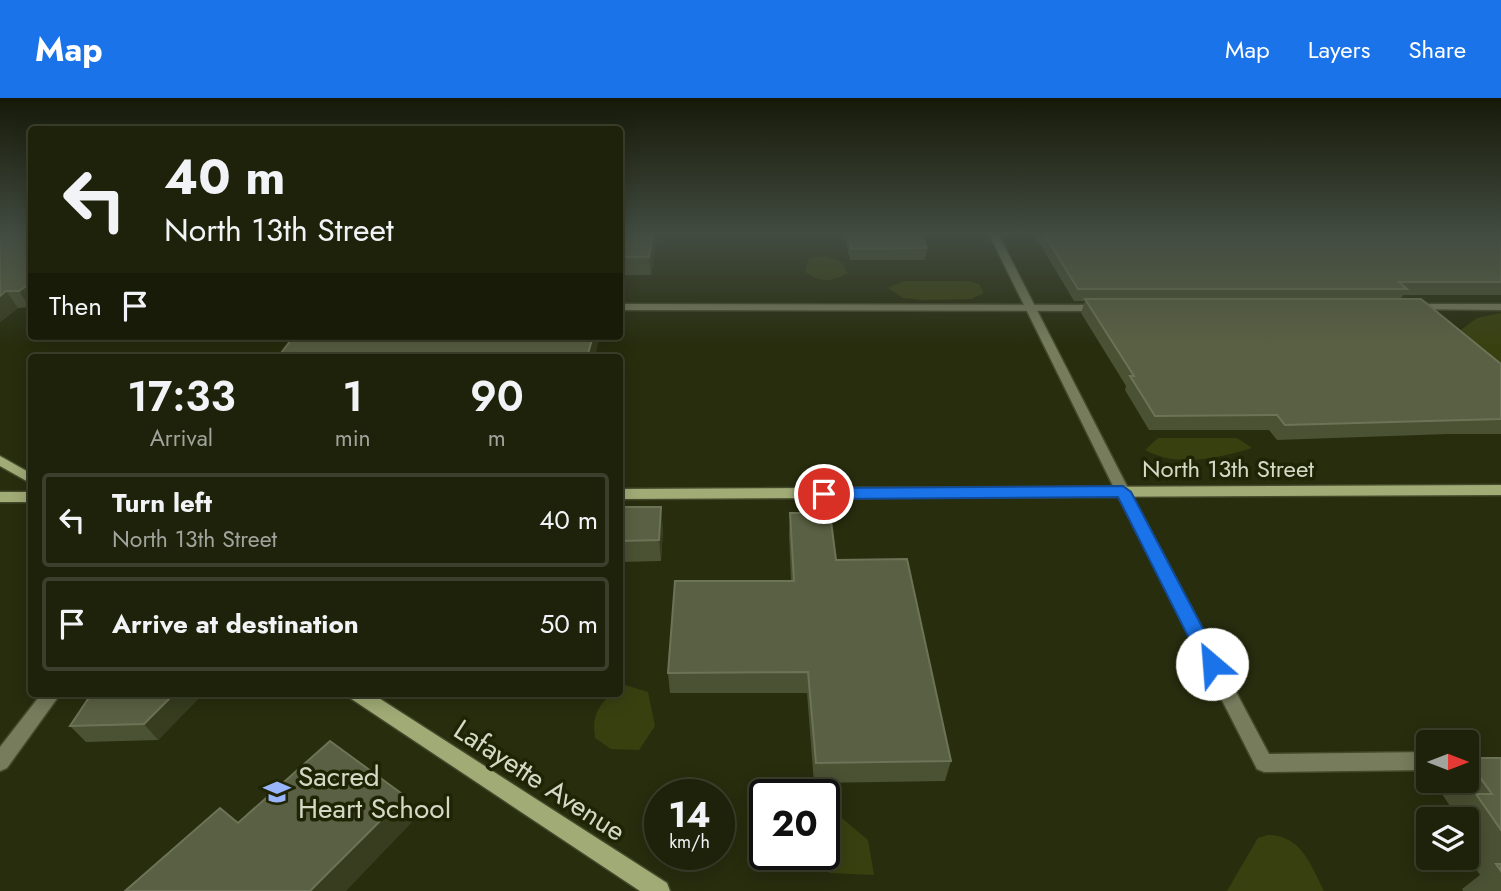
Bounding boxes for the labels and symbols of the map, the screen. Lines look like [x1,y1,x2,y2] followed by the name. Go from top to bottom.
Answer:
[1142,451,1314,486] street label: North 13th Street
[794,464,854,524] pin
[1175,627,1249,701] position arrow
[446,710,634,851] street label: Lafayette Avenue
[1416,730,1479,793] north arrow
[298,756,451,829] place label: Sacred Heart School
[262,777,292,807] school or university icon: Sacred Heart School
[749,779,840,870] speed limit sign: 20

